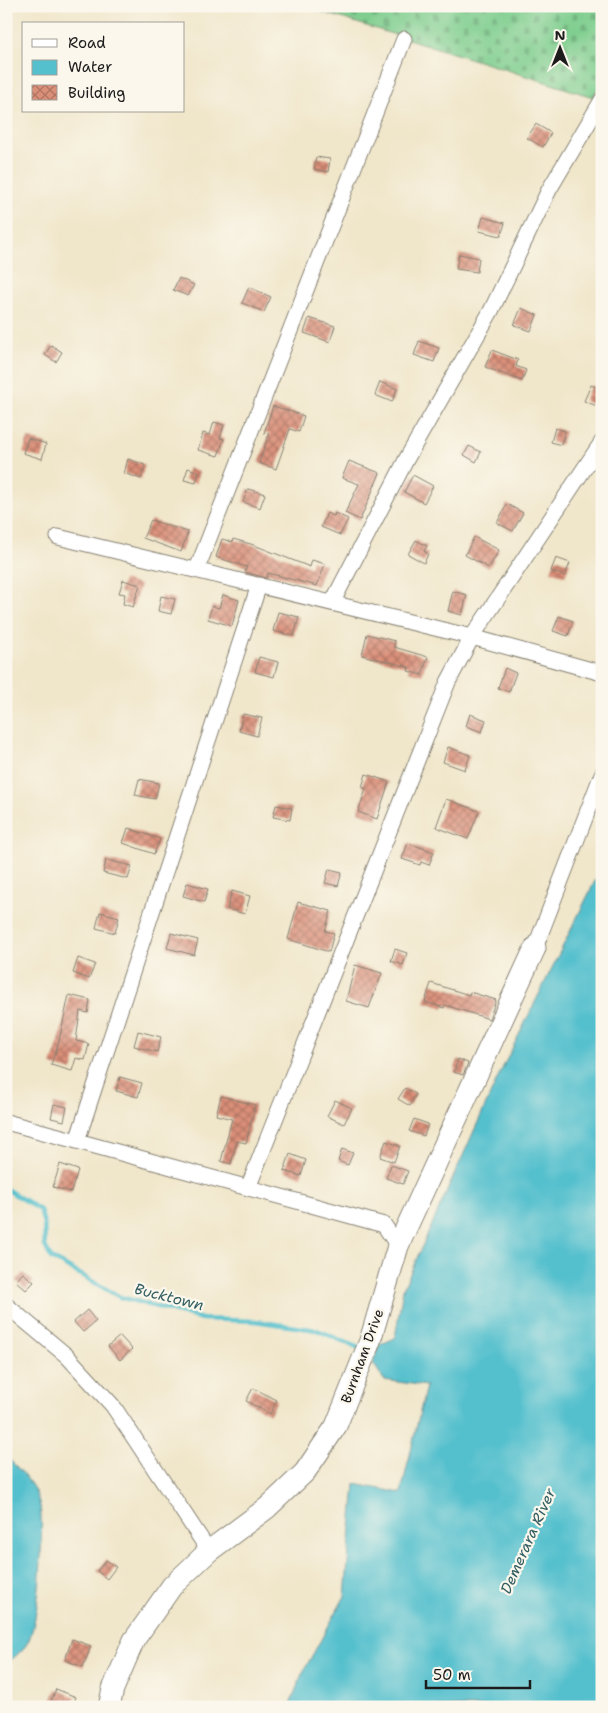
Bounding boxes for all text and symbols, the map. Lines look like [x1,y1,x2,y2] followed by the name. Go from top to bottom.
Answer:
[22,22,185,112] legend
[536,22,586,72] north arrow
[554,26,566,44] text: N
[68,33,106,53] text: Road
[68,57,112,77] text: Water
[68,83,125,103] text: Building
[132,1279,206,1315] water label: Bucktown
[337,1306,387,1406] street label: Burnham Drive
[496,1484,561,1597] water label: Demerara River
[426,1658,529,1690] scale bar
[433,1665,471,1685] text: 50 m

